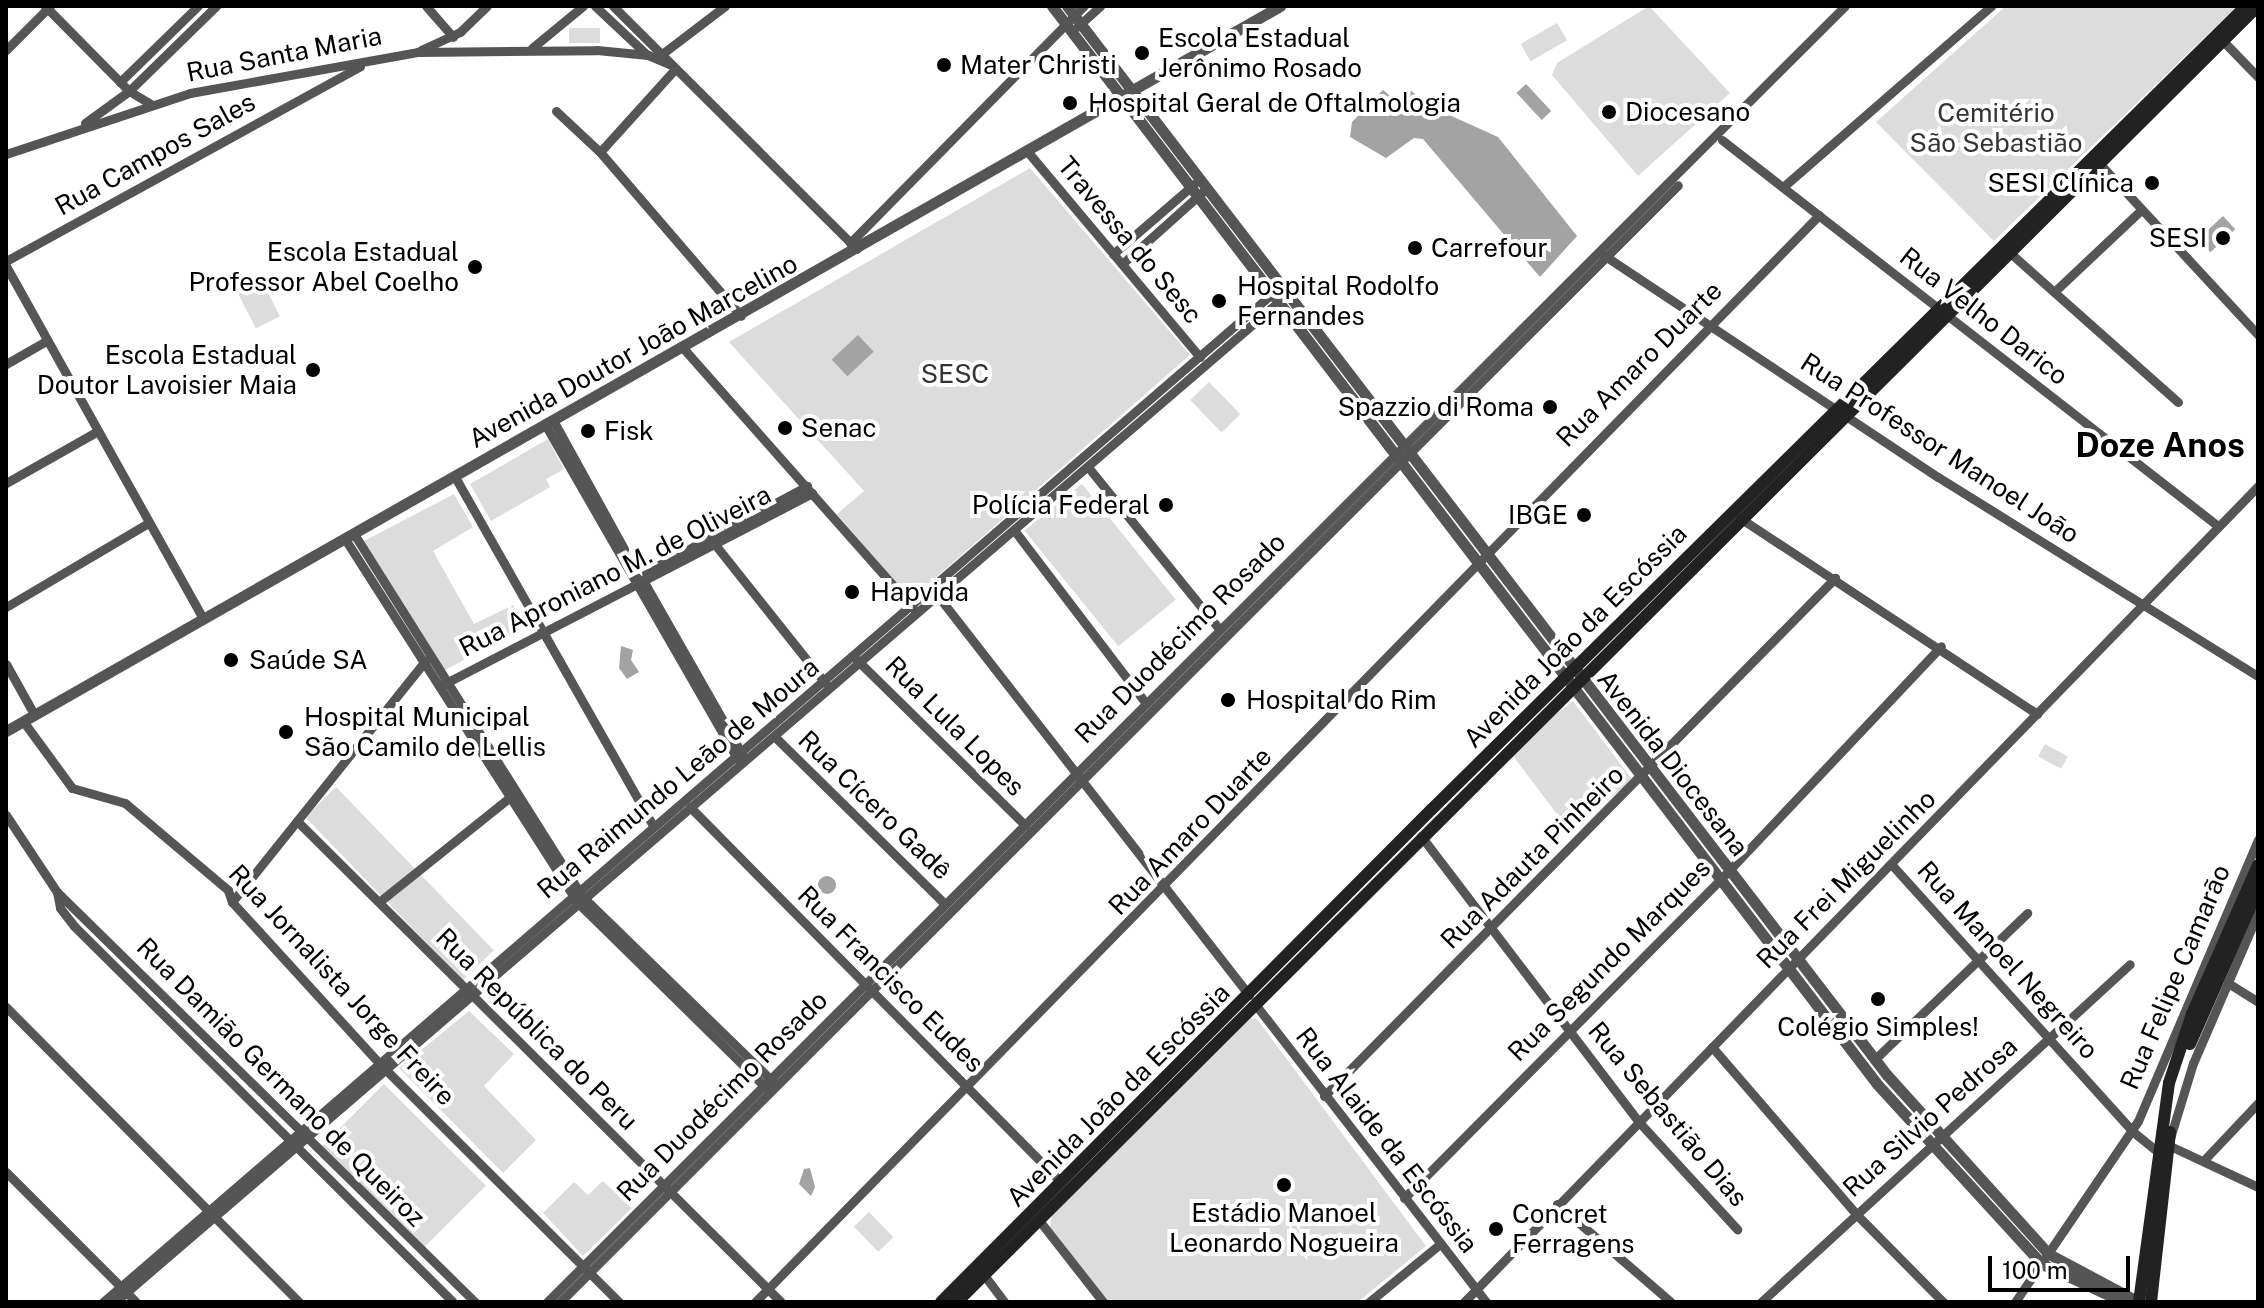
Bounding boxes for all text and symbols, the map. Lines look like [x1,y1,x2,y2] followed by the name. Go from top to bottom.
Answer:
[184,20,384,88] street label: Rua Santa Maria
[1158,22,1362,84] place label: Escola Estadual Jerônimo Rosado
[1133,44,1151,62] marker: Escola Estadual Jerônimo Rosado
[960,49,1117,81] place label: Mater Christi
[935,56,953,74] marker: Mater Christi
[49,86,261,222] street label: Rua Campos Sales
[1088,87,1461,119] place label: Hospital Geral de Oftalmologia
[1059,92,1081,114] marker: Hospital Geral de Oftalmologia
[1625,96,1750,128] place label: Diocesano
[1910,97,2082,158] park label: Cemitério São Sebastião
[1600,103,1618,121] marker: Diocesano
[1051,150,1209,330] street label: Travessa do Sesc
[1988,167,2134,199] place label: SESI Clínica
[2141,172,2163,194] marker: SESI Clínica
[2149,222,2207,254] place label: SESI
[2214,229,2232,247] marker: SESI
[1431,232,1548,264] place label: Carrefour
[188,236,459,298] place label: Escola Estadual Professor Abel Coelho
[1406,239,1424,257] marker: Carrefour
[1893,240,2075,392] street label: Rua Velho Darico
[463,247,803,455] street label: Avenida Doutor João Marcelino
[466,258,484,276] marker: Escola Estadual Professor Abel Coelho
[1237,270,1439,332] place label: Hospital Rodolfo Fernandes
[1550,275,1728,453] street label: Rua Amaro Duarte
[1208,290,1230,312] marker: Hospital Rodolfo Fernandes
[37,339,297,400] place label: Escola Estadual Doutor Lavoisier Maia
[1795,346,2085,550] street label: Rua Professor Manoel João
[921,358,989,390] park label: SESC
[304,361,322,379] marker: Escola Estadual Doutor Lavoisier Maia
[1337,391,1534,423] place label: Spazzio di Roma
[1541,398,1559,416] marker: Spazzio di Roma
[801,412,877,444] place label: Senac
[604,415,654,447] place label: Fisk
[776,419,794,437] marker: Senac
[579,422,597,440] marker: Fisk
[2075,426,2245,466] district label: Doze Anos
[453,478,777,664] street label: Rua Aproniano M. de Oliveira
[972,489,1150,521] place label: Polícia Federal
[1157,496,1175,514] marker: Polícia Federal
[1508,499,1568,531] place label: IBGE
[1575,506,1593,524] marker: IBGE
[1457,518,1693,754] street label: Avenida João da Escóssia
[1068,526,1292,750] street label: Rua Duodécimo Rosado
[870,576,969,608] place label: Hapvida
[841,581,863,603] marker: Hapvida
[249,644,368,676] place label: Saúde SA
[220,649,242,671] marker: Saúde SA
[879,650,1031,802] street label: Rua Lula Lopes
[531,651,825,905] street label: Rua Raimundo Leão de Moura
[1591,664,1755,862] street label: Avenida Diocesana
[1246,684,1437,716] place label: Hospital do Rim
[1217,689,1239,711] marker: Hospital do Rim
[304,701,547,762] place label: Hospital Municipal São Camilo de Lellis
[275,721,297,743] marker: Hospital Municipal São Camilo de Lellis
[792,724,958,886] street label: Rua Cícero Gadê
[1102,741,1278,921] street label: Rua Amaro Duarte
[1434,759,1630,955] street label: Rua Adauta Pinheiro
[1750,783,1942,975] street label: Rua Frei Miguelinho
[1501,852,1717,1068] street label: Rua Segundo Marques
[1911,855,2105,1065] street label: Rua Manoel Negreiro
[222,858,462,1112] street label: Rua Jornalista Jorge Freire
[2113,860,2237,1094] street label: Rua Felipe Camarão
[791,879,991,1079] street label: Rua Francisco Eudes
[429,921,645,1137] street label: Rua República do Peru
[130,931,432,1233] street label: Rua Damião Germano de Queiroz
[1000,977,1236,1213] street label: Avenida João da Escóssia
[610,984,834,1208] street label: Rua Duodécimo Rosado
[1869,990,1887,1008] marker: Colégio Simples!
[1777,1011,1979,1043] place label: Colégio Simples!
[1582,1015,1754,1213] street label: Rua Sebastião Dias
[1289,1021,1485,1259] street label: Rua Alaide da Escóssia
[1836,1030,2024,1204] street label: Rua Silvio Pedrosa
[1275,1176,1293,1194] marker: Estádio Manoel Leonardo Nogueira
[1169,1197,1399,1258] place label: Estádio Manoel Leonardo Nogueira
[1512,1198,1635,1260] place label: Concret Ferragens
[1487,1220,1505,1238] marker: Concret Ferragens
[1992,1240,2134,1290] scale bar
[2002,1256,2068,1284] text: 100 m

